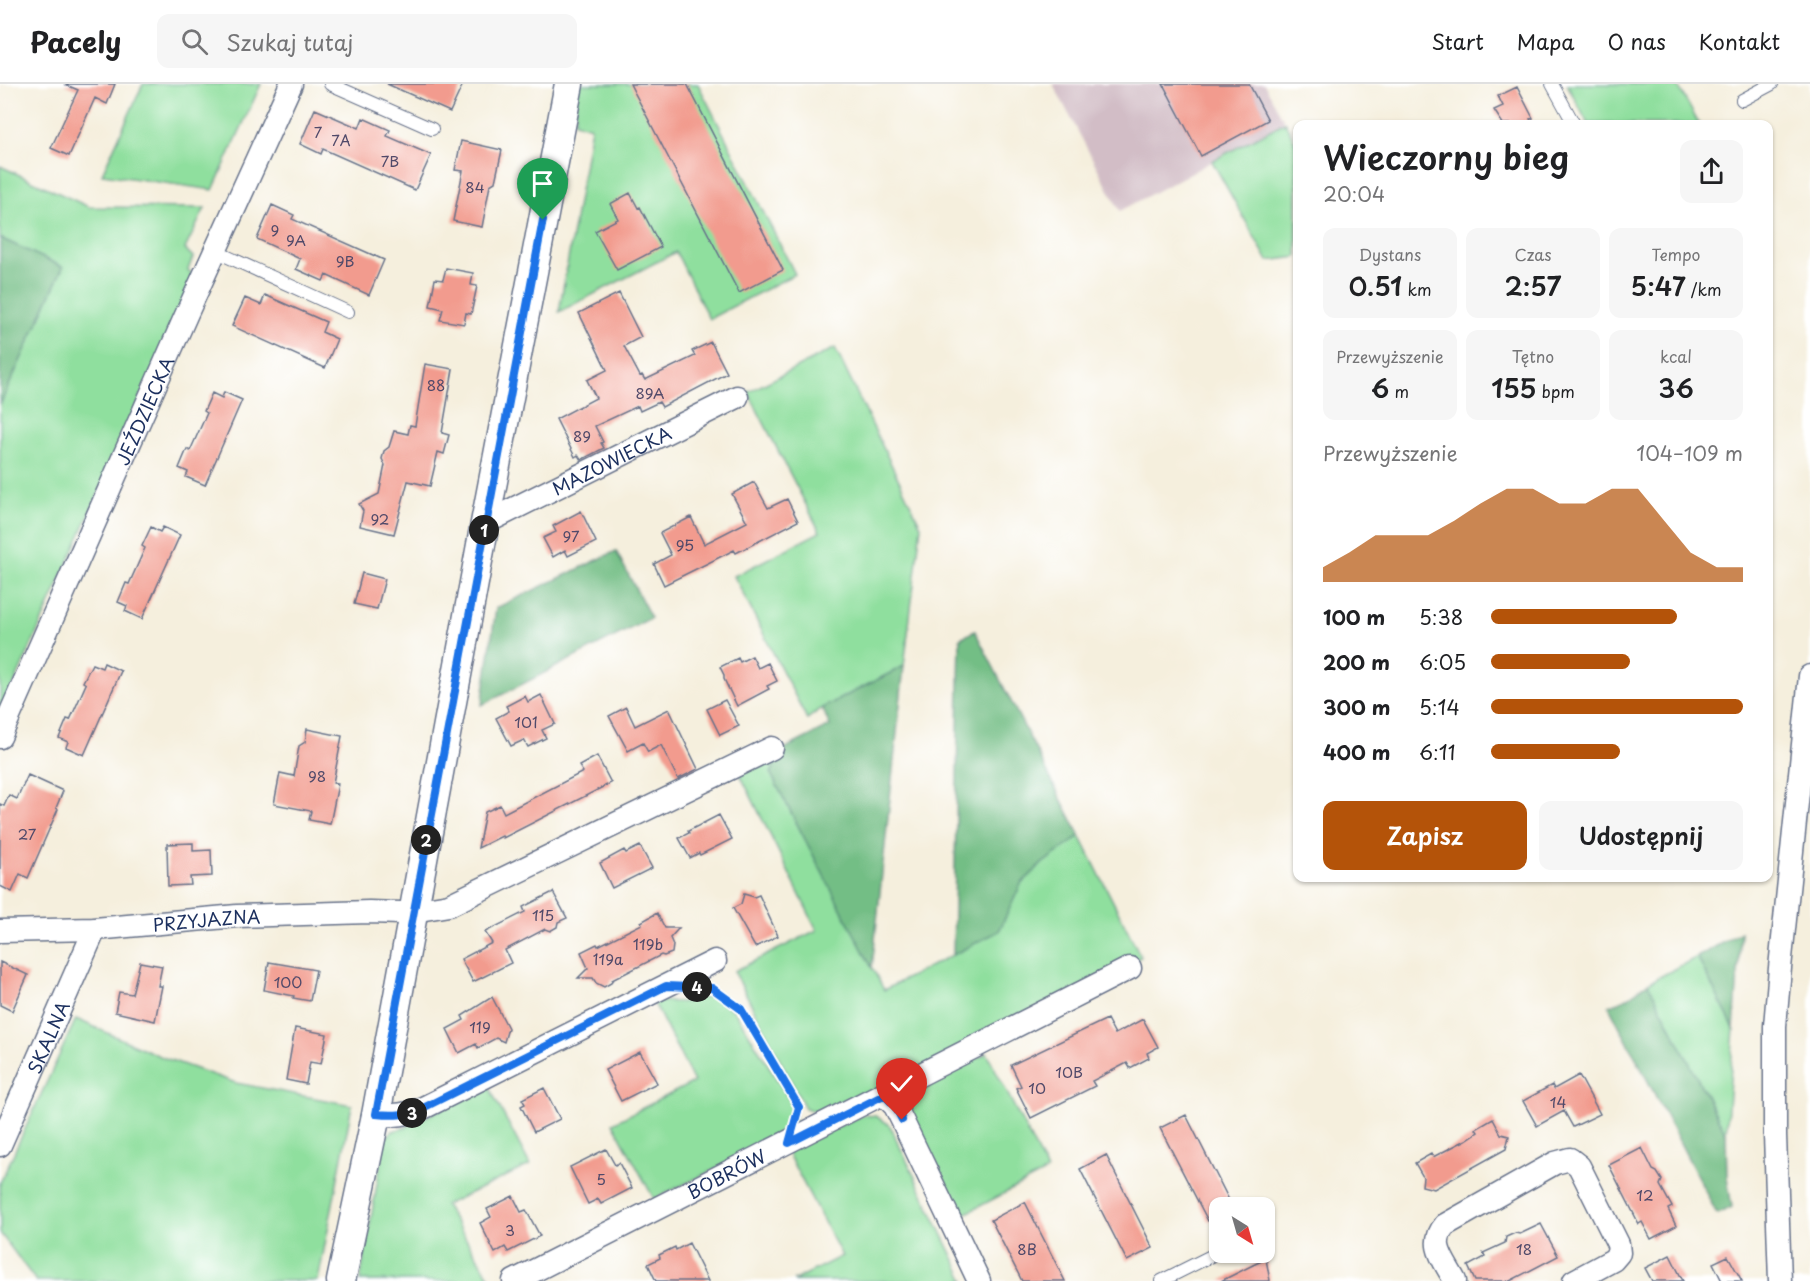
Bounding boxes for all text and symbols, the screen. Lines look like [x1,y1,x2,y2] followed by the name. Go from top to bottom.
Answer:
[157,14,577,68] search box
[30,20,121,63] text: Pacely
[178,25,211,58] icon: search
[226,25,353,58] text: Szukaj tutaj
[1432,25,1484,57] text: Start
[1517,25,1575,57] text: Mapa
[1608,25,1666,57] text: O nas
[1699,25,1780,57] text: Kontakt
[314,120,323,143] house number: 7
[331,128,351,151] house number: 7A
[1323,131,1569,181] text: Wieczorny bieg
[1680,140,1743,203] button: share
[381,149,399,172] house number: 7B
[517,158,568,220] pin
[526,167,559,200] icon: arrive
[465,175,485,198] house number: 84
[1323,179,1385,209] text: 20:04
[271,218,279,241] house number: 9
[286,228,306,251] house number: 9A
[1359,242,1421,266] text: Dystans
[1514,242,1552,266] text: Czas
[1652,242,1700,266] text: Tempo
[336,249,354,272] house number: 9B
[1349,266,1402,305] text: 0.51
[1504,266,1562,305] text: 2:57
[1631,266,1686,305] text: 5:47
[1402,277,1431,301] text: km
[1686,277,1721,301] text: /km
[1336,344,1444,368] text: Przewyższenie
[1512,344,1554,368] text: Tętno
[1660,344,1692,368] text: kcal
[108,351,180,469] street label: JEŹDZIECKA
[1371,368,1389,407] text: 6
[1491,368,1536,407] text: 155
[1658,368,1694,407] text: 36
[427,373,445,396] house number: 88
[1389,379,1409,403] text: m
[1536,379,1575,403] text: bpm
[635,381,665,404] house number: 89A
[547,419,676,501] street label: MAZOWIECKA
[573,424,591,447] house number: 89
[1323,438,1458,468] text: Przewyższenie
[1636,438,1743,468] text: 104–109 m
[371,507,389,530] house number: 92
[469,515,499,545] pin: 1
[480,518,488,542] text: 1
[562,524,580,547] house number: 97
[676,533,694,556] house number: 95
[1323,602,1385,632] text: 100 m
[1419,602,1463,632] text: 5:38
[1323,647,1390,677] text: 200 m
[1419,647,1466,677] text: 6:05
[1323,692,1391,722] text: 300 m
[1419,692,1460,722] text: 5:14
[514,710,538,733] house number: 101
[1323,737,1391,767] text: 400 m
[1419,737,1455,767] text: 6:11
[308,764,326,787] house number: 98
[1323,801,1527,870] button: Zapisz
[1539,801,1743,870] button: Udostępnij
[18,822,37,845] house number: 27
[411,825,441,855] pin: 2
[420,828,432,852] text: 2
[151,902,261,937] street label: PRZYJAZNA
[532,903,554,926] house number: 115
[633,932,663,955] house number: 119b
[593,947,624,970] house number: 119a
[274,970,302,993] house number: 100
[682,972,712,1002] pin: 4
[692,975,702,999] text: 4
[20,996,75,1077] street label: SKALNA
[469,1015,491,1038] house number: 119
[876,1058,927,1120] pin
[1055,1060,1083,1083] house number: 10B
[885,1067,918,1100] icon: check
[1028,1076,1046,1099] house number: 10
[1550,1090,1566,1113] house number: 14
[397,1098,427,1128] pin: 3
[407,1101,417,1125] text: 3
[682,1142,771,1205] street label: BOBRÓW
[596,1167,606,1190] house number: 5
[1636,1183,1654,1206] house number: 12
[1209,1197,1275,1263] north arrow
[1209,1197,1275,1263] map controls
[505,1218,515,1241] house number: 3
[1017,1237,1037,1260] house number: 8B
[1516,1237,1532,1260] house number: 18

